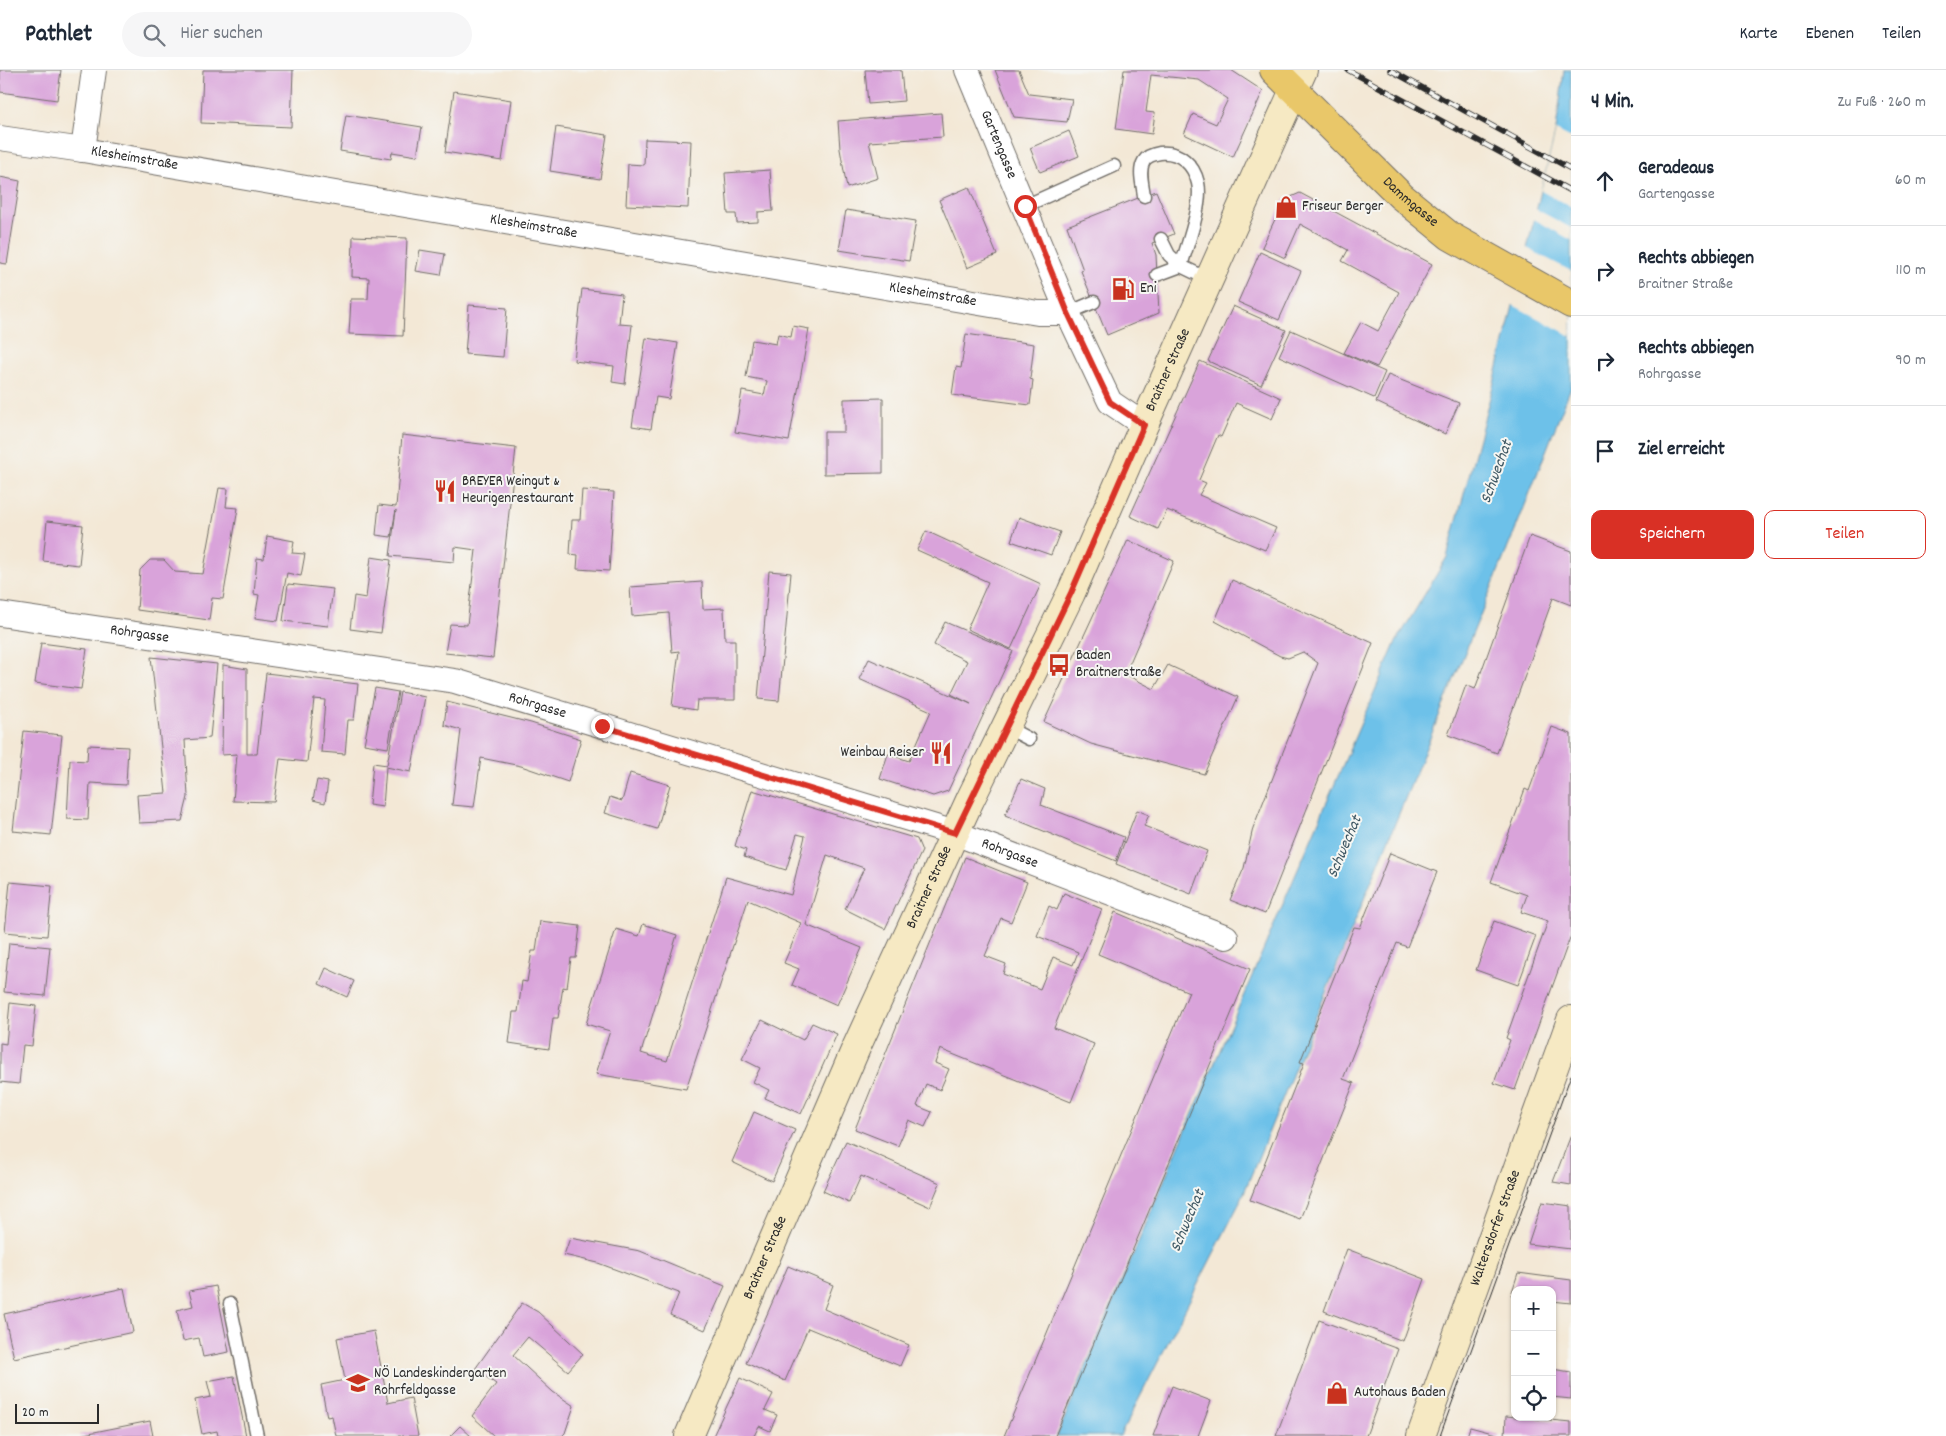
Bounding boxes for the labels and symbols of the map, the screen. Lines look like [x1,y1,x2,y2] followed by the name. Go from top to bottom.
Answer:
[974,107,1022,183] street label: Gartengasse
[89,141,180,177] street label: Klesheimstraße
[1377,172,1443,233] street label: Dammgasse
[1273,194,1299,220] shop icon: Friseur Berger
[1014,195,1037,218] route start
[1302,196,1384,218] place label: Friseur Berger
[488,209,579,245] street label: Klesheimstraße
[1110,276,1136,302] fuel station icon: Eni
[888,277,979,313] street label: Klesheimstraße
[1140,278,1157,300] place label: Eni
[1140,325,1197,415] street label: Braitner Straße
[1475,435,1520,507] water label: Schwechat
[462,471,574,510] place label: BREYER Weingut & Heurigenrestaurant
[432,478,458,504] restaurant icon: BREYER Weingut & Heurigenrestaurant
[109,619,171,650] street label: Rohrgasse
[1076,645,1162,684] place label: Baden Braitnerstraße
[1046,652,1072,678] bus stop icon: Baden Braitnerstraße
[506,687,569,725] street label: Rohrgasse
[591,715,614,738] route end
[928,740,954,766] restaurant icon: Weinbau Reiser
[841,742,924,764] place label: Weinbau Reiser
[1322,811,1369,882] water label: Schwechat
[978,833,1042,875] street label: Rohrgasse
[901,842,959,933] street label: Braitner Straße
[1465,1167,1527,1289] street label: Waltersdorfer Straße
[1165,1185,1212,1256] water label: Schwechat
[738,1212,794,1303] street label: Braitner Straße
[374,1363,506,1402] place label: NÖ Landeskindergarten Rohrfeldgasse
[345,1370,371,1396] school or university icon: NÖ Landeskindergarten Rohrfeldgasse
[1324,1380,1350,1406] shop icon: Autohaus Baden
[1354,1382,1446,1404] place label: Autohaus Baden
[15,1401,99,1424] scale bar

